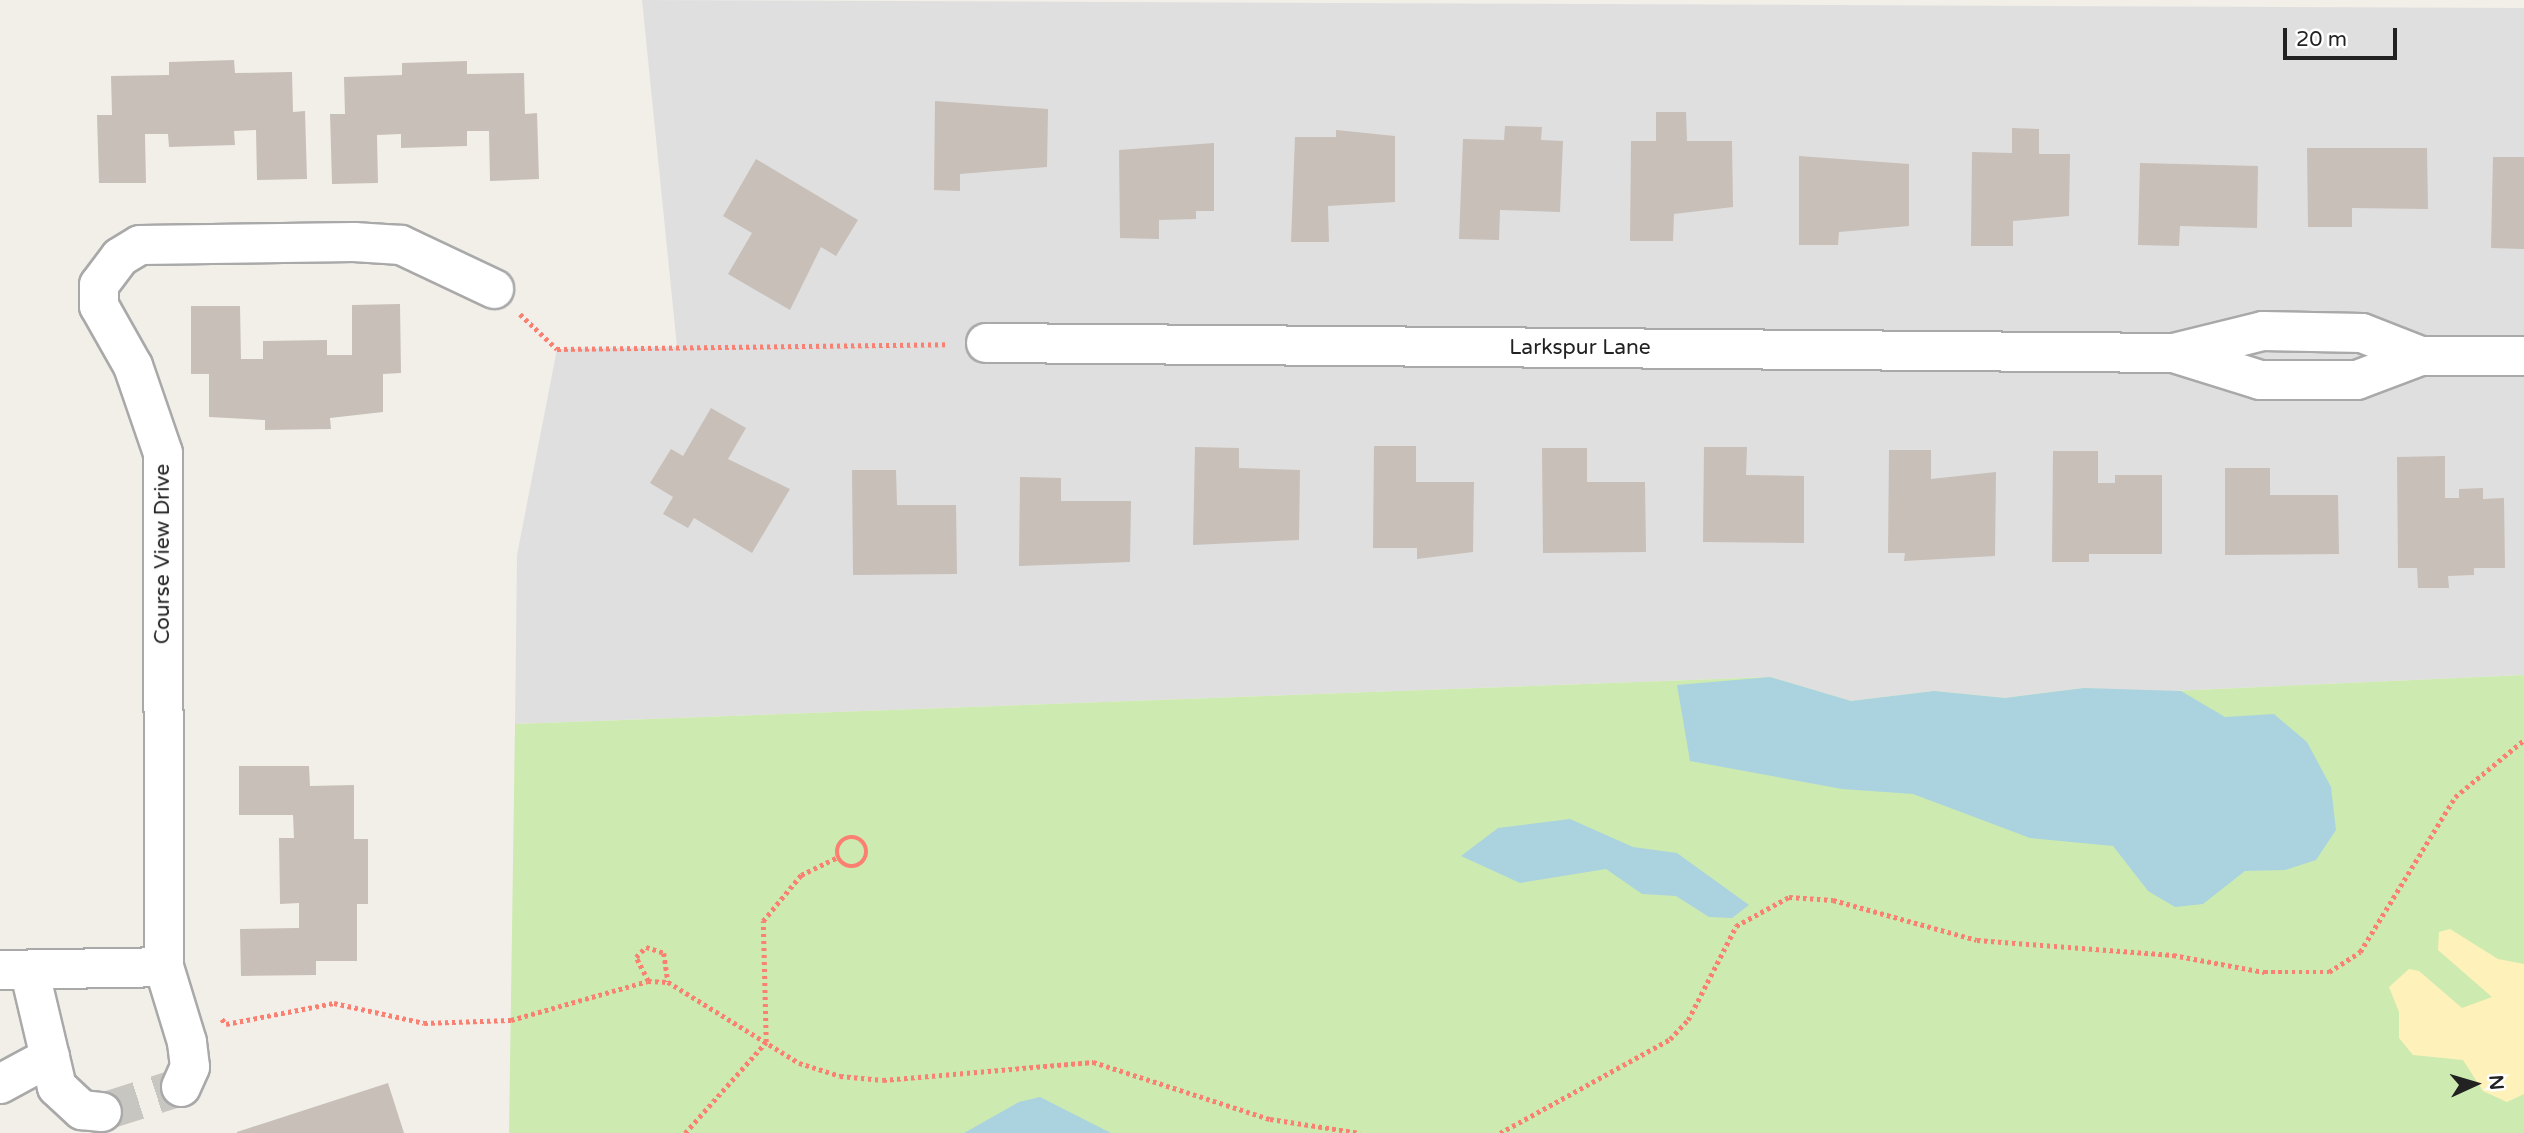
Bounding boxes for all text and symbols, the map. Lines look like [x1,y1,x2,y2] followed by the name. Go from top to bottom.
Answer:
[2286,14,2400,58] scale bar
[2296,27,2347,52] text: 20 m
[1509,335,1651,361] street label: Larkspur Lane
[150,464,176,644] street label: Course View Drive
[2440,1049,2510,1119] north arrow
[2484,1074,2507,1091] text: N

